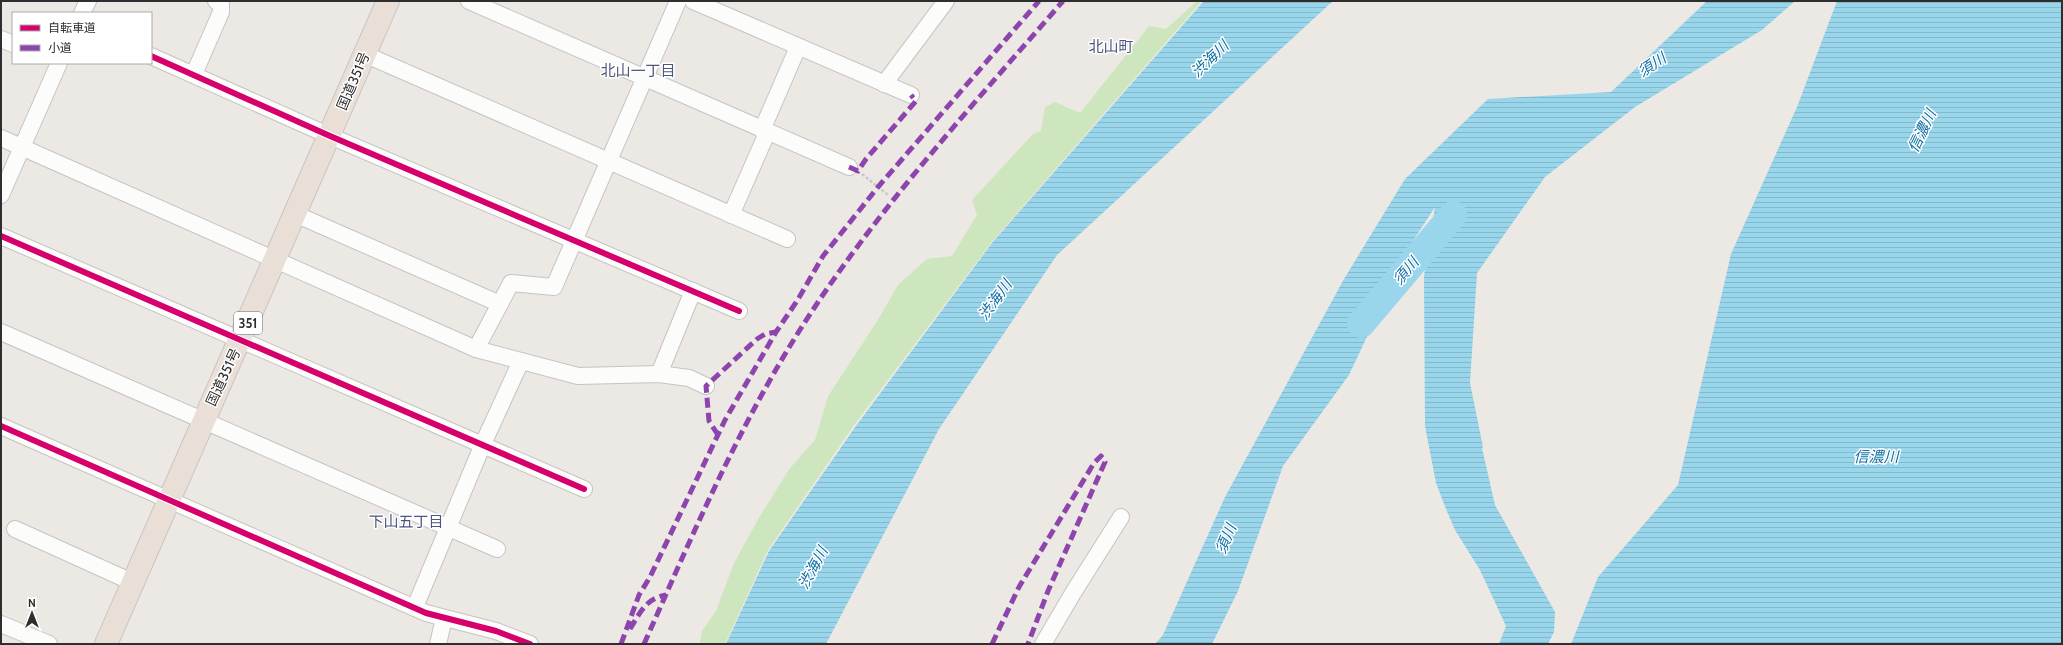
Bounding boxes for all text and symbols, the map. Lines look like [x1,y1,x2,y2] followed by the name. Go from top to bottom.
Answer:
[12,12,152,64] legend
[48,20,96,35] text: 自転車道
[1188,36,1234,81] water label: 渋海川
[1088,38,1134,56] district label: 北山町
[48,40,72,55] text: 小道
[1635,48,1671,81] water label: 須川
[333,49,373,113] street label: 国道351号
[600,62,676,80] district label: 北山一丁目
[1904,105,1941,155] water label: 信濃川
[1389,252,1424,288] water label: 須川
[974,275,1017,323] water label: 渋海川
[234,312,262,334] road number: 351
[202,345,244,409] street label: 国道351号
[1853,448,1900,466] water label: 信濃川
[368,513,444,531] district label: 下山五丁目
[1212,520,1241,556] water label: 須川
[794,542,832,592] water label: 渋海川
[12,593,52,633] north arrow
[28,596,36,610] text: N

